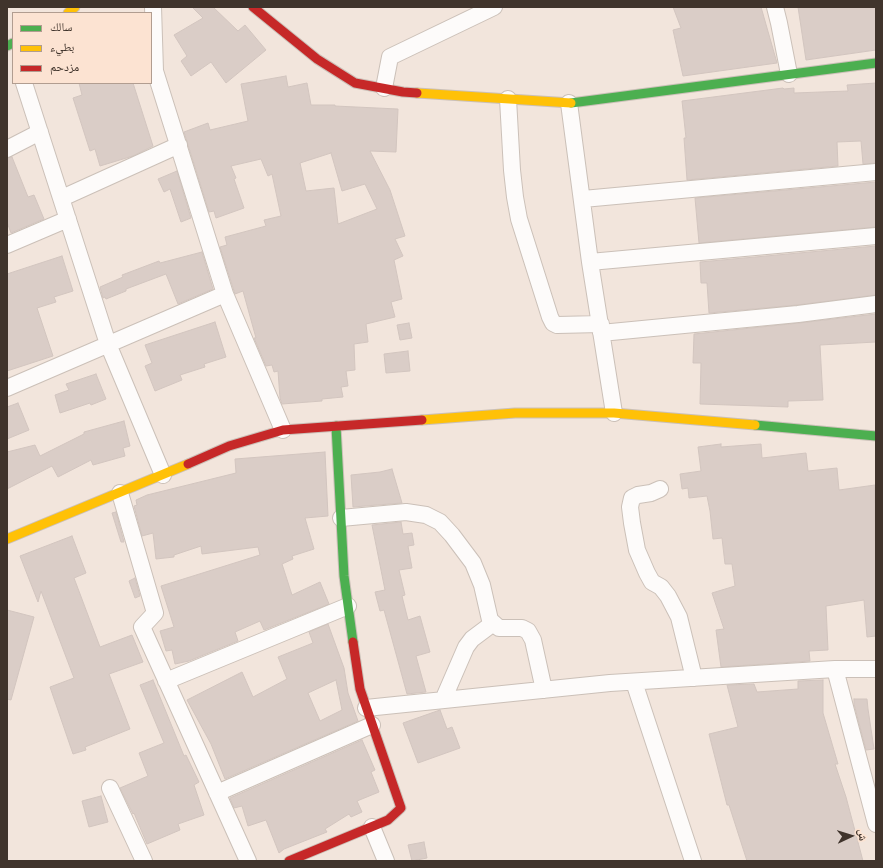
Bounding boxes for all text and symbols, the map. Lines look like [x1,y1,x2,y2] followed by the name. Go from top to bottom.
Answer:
[12,12,152,84] legend
[50,19,72,34] text: سالك
[50,39,74,54] text: بطيء
[50,59,79,74] text: مزدحم
[831,816,871,856] north arrow
[856,829,870,841] text: ش

